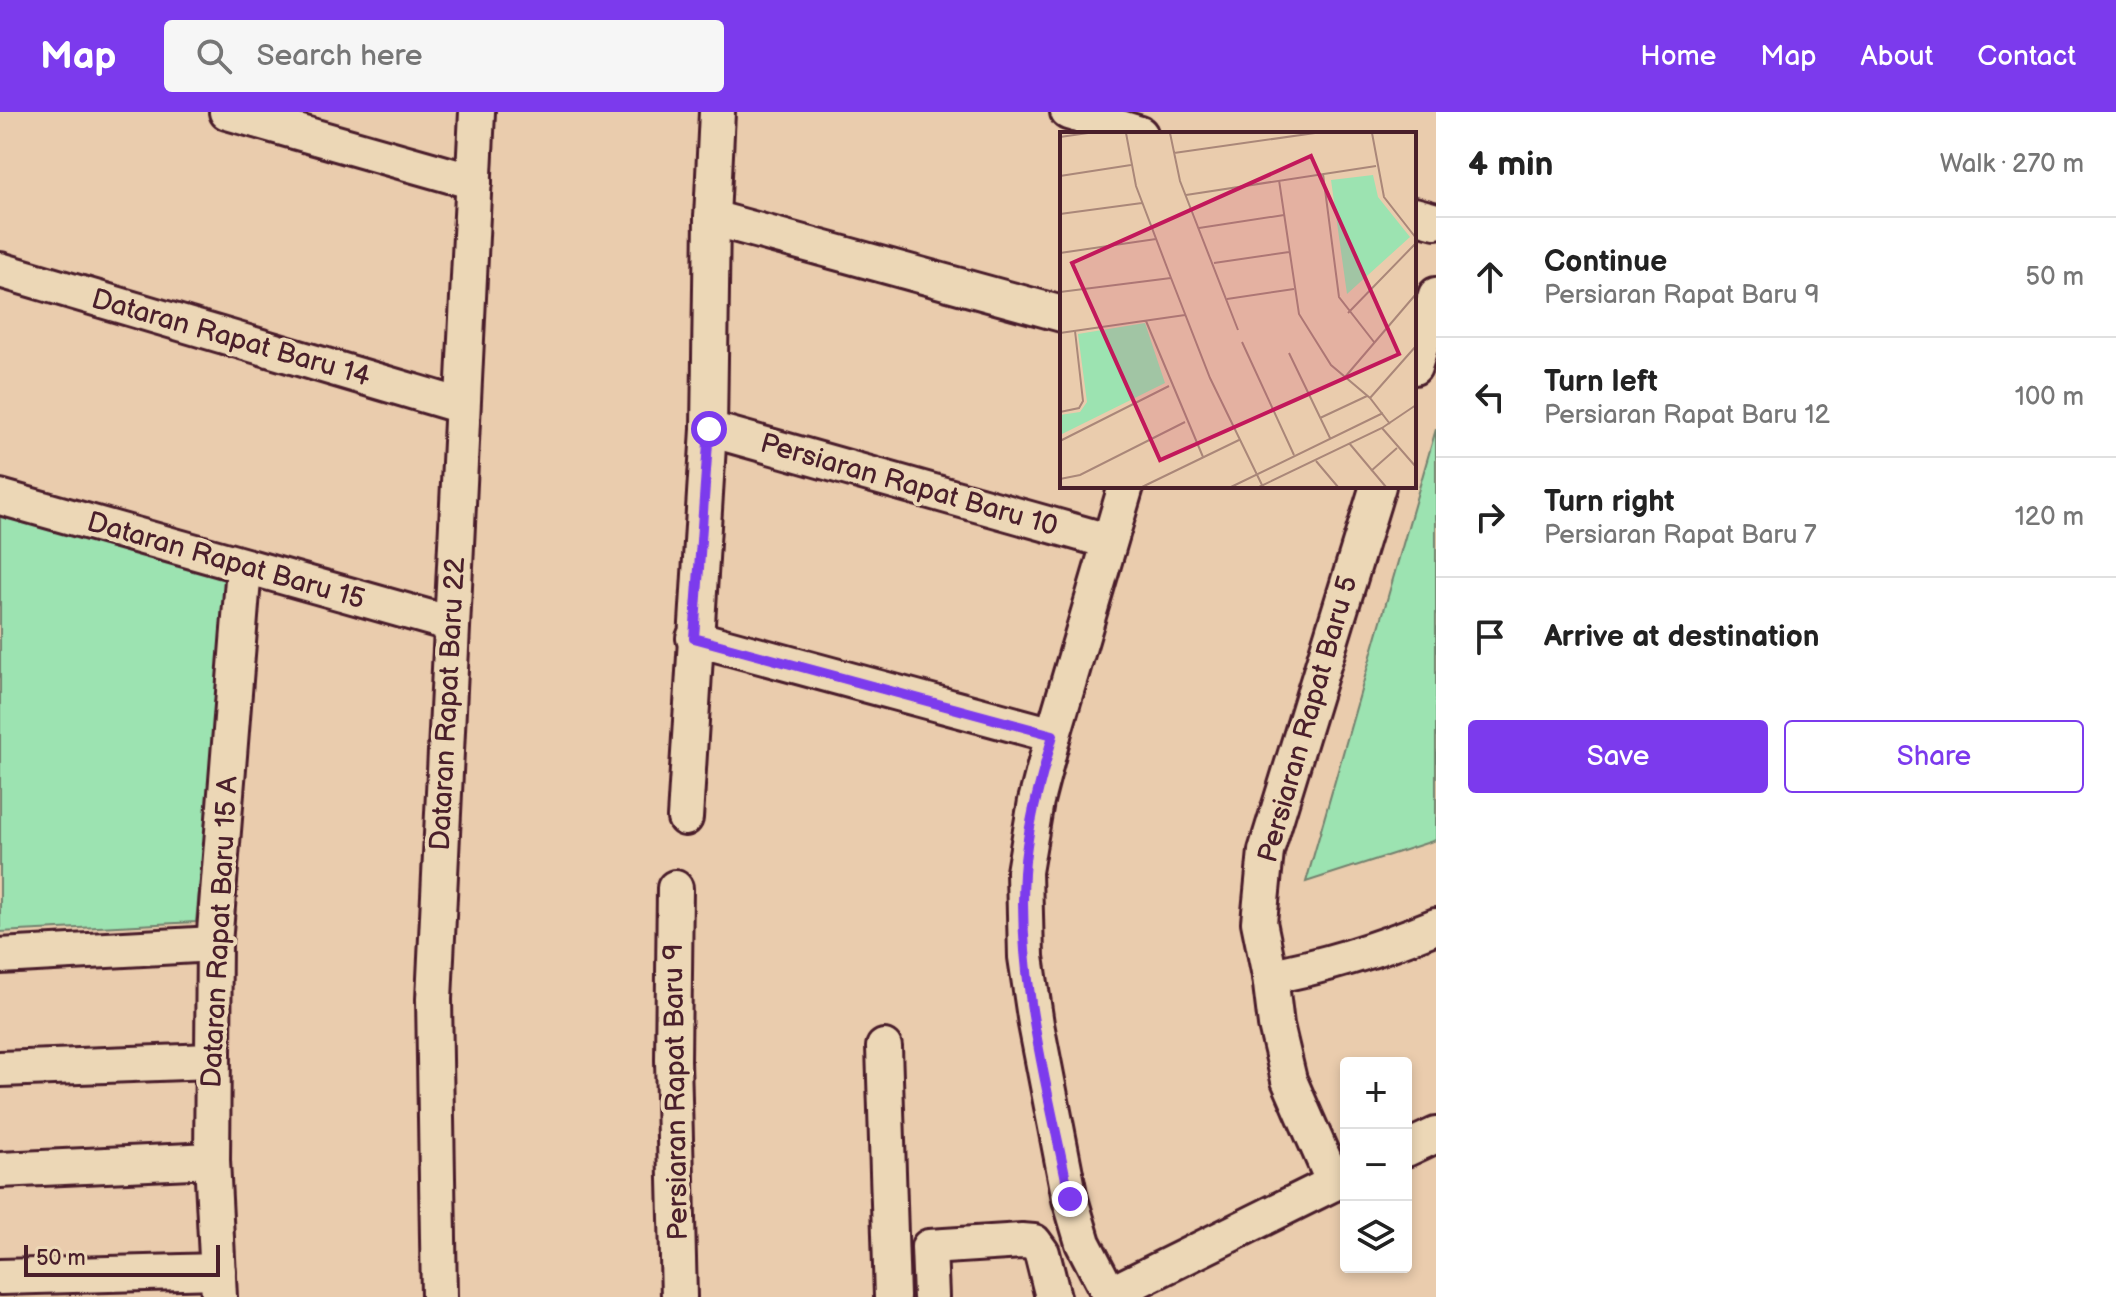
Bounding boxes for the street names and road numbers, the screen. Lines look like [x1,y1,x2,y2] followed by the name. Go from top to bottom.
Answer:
[88,282,374,394] street label: Dataran Rapat Baru 14
[757,427,1061,543] street label: Persiaran Rapat Baru 10
[83,506,369,616] street label: Dataran Rapat Baru 15
[424,556,472,851] street label: Dataran Rapat Baru 22
[1251,572,1365,866] street label: Persiaran Rapat Baru 5
[195,774,245,1089] street label: Dataran Rapat Baru 15 A
[657,943,695,1241] street label: Persiaran Rapat Baru 9

